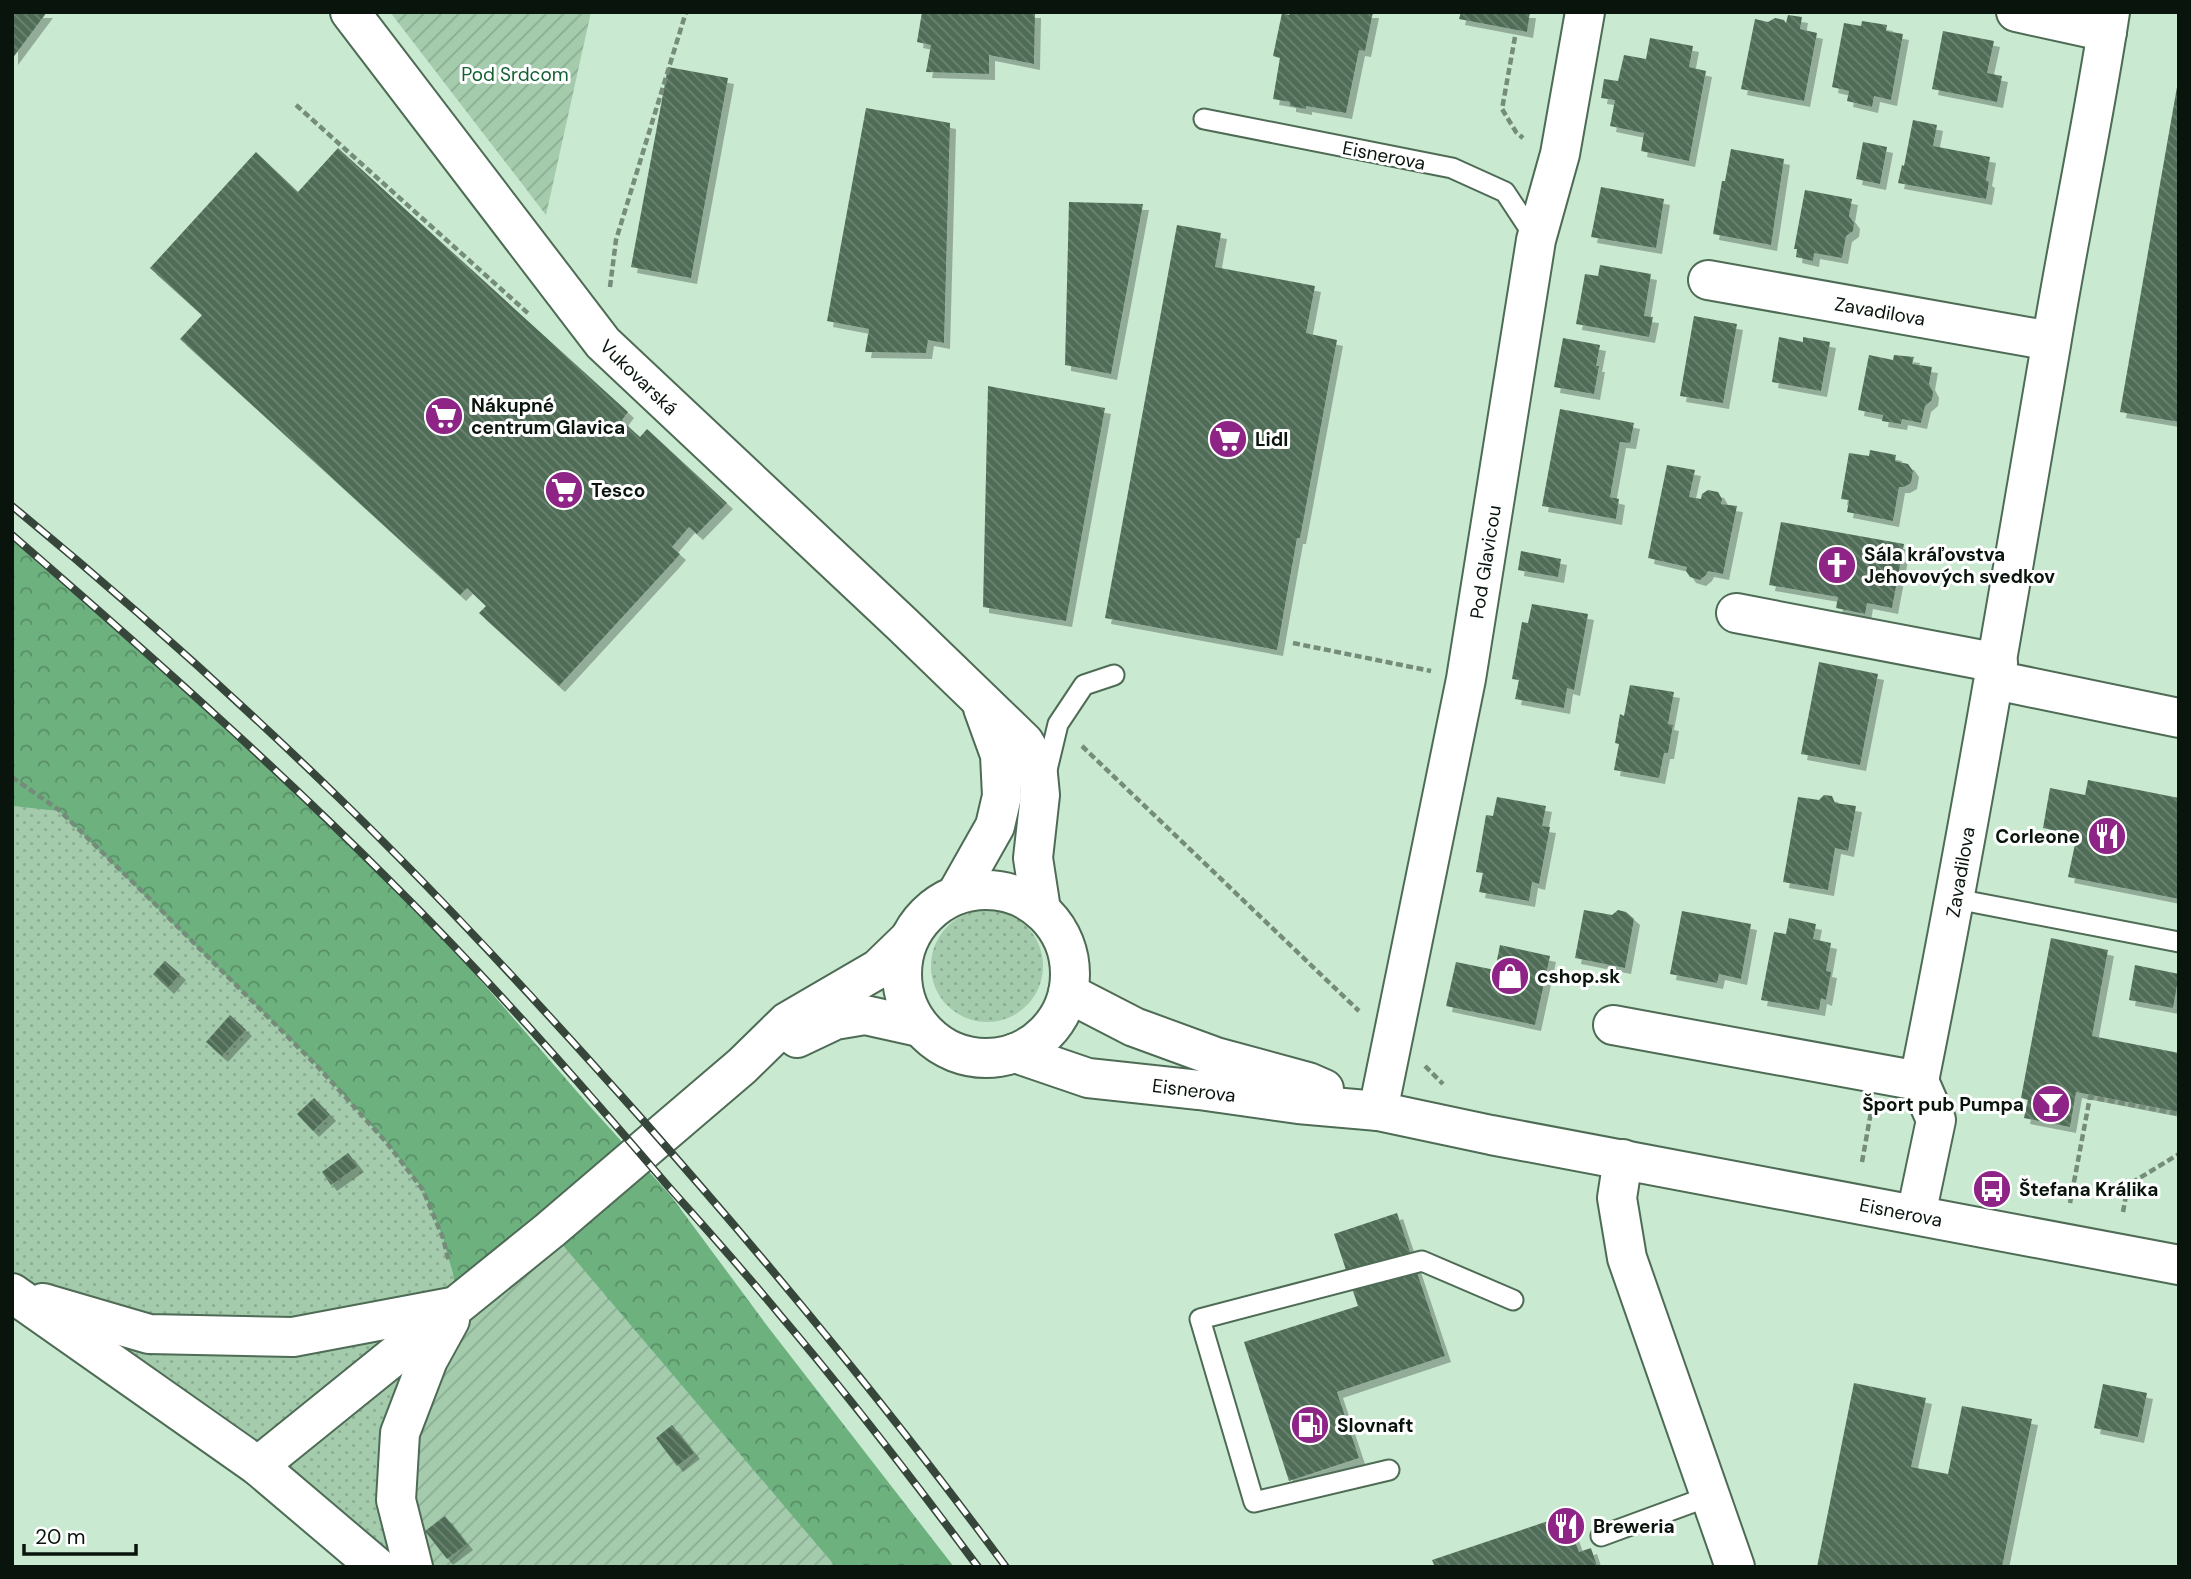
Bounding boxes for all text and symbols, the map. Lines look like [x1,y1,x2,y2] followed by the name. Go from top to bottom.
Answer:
[461,62,569,87] park label: Pod Srdcom
[1340,135,1427,176] street label: Eisnerova
[1833,291,1927,332] street label: Zavadilova
[594,334,683,421] street label: Vukovarská
[471,393,625,440] place label: Nákupné centrum Glavica
[423,395,465,437] supermarket icon: Nákupné centrum Glavica
[1207,418,1249,460] supermarket icon: Lidl
[1255,427,1288,452] place label: Lidl
[543,469,585,511] supermarket icon: Tesco
[591,478,645,503] place label: Tesco
[1464,503,1507,621] street label: Pod Glavicou
[1864,542,2055,589] place label: Sála kráľovstva Jehovových svedkov
[1816,544,1858,586] church icon: Sála kráľovstva Jehovových svedkov
[2086,815,2128,857] restaurant icon: Corleone
[1995,824,2080,849] place label: Corleone
[1940,825,1981,919] street label: Zavadilova
[1489,955,1531,997] shop icon: cshop.sk
[1537,964,1620,989] place label: cshop.sk
[1151,1073,1237,1108] street label: Eisnerova
[2030,1083,2072,1125] bar icon: Šport pub Pumpa
[1862,1092,2024,1117] place label: Šport pub Pumpa
[1971,1168,2013,1210] bus stop icon: Štefana Králika
[2019,1177,2158,1202] place label: Štefana Králika
[1857,1192,1944,1233] street label: Eisnerova
[1289,1404,1331,1446] fuel station icon: Slovnaft
[1337,1413,1414,1438] place label: Slovnaft
[1545,1505,1587,1547] restaurant icon: Breweria
[24,1512,136,1556] scale bar
[1593,1514,1675,1539] place label: Breweria
[35,1523,86,1551] text: 20 m

